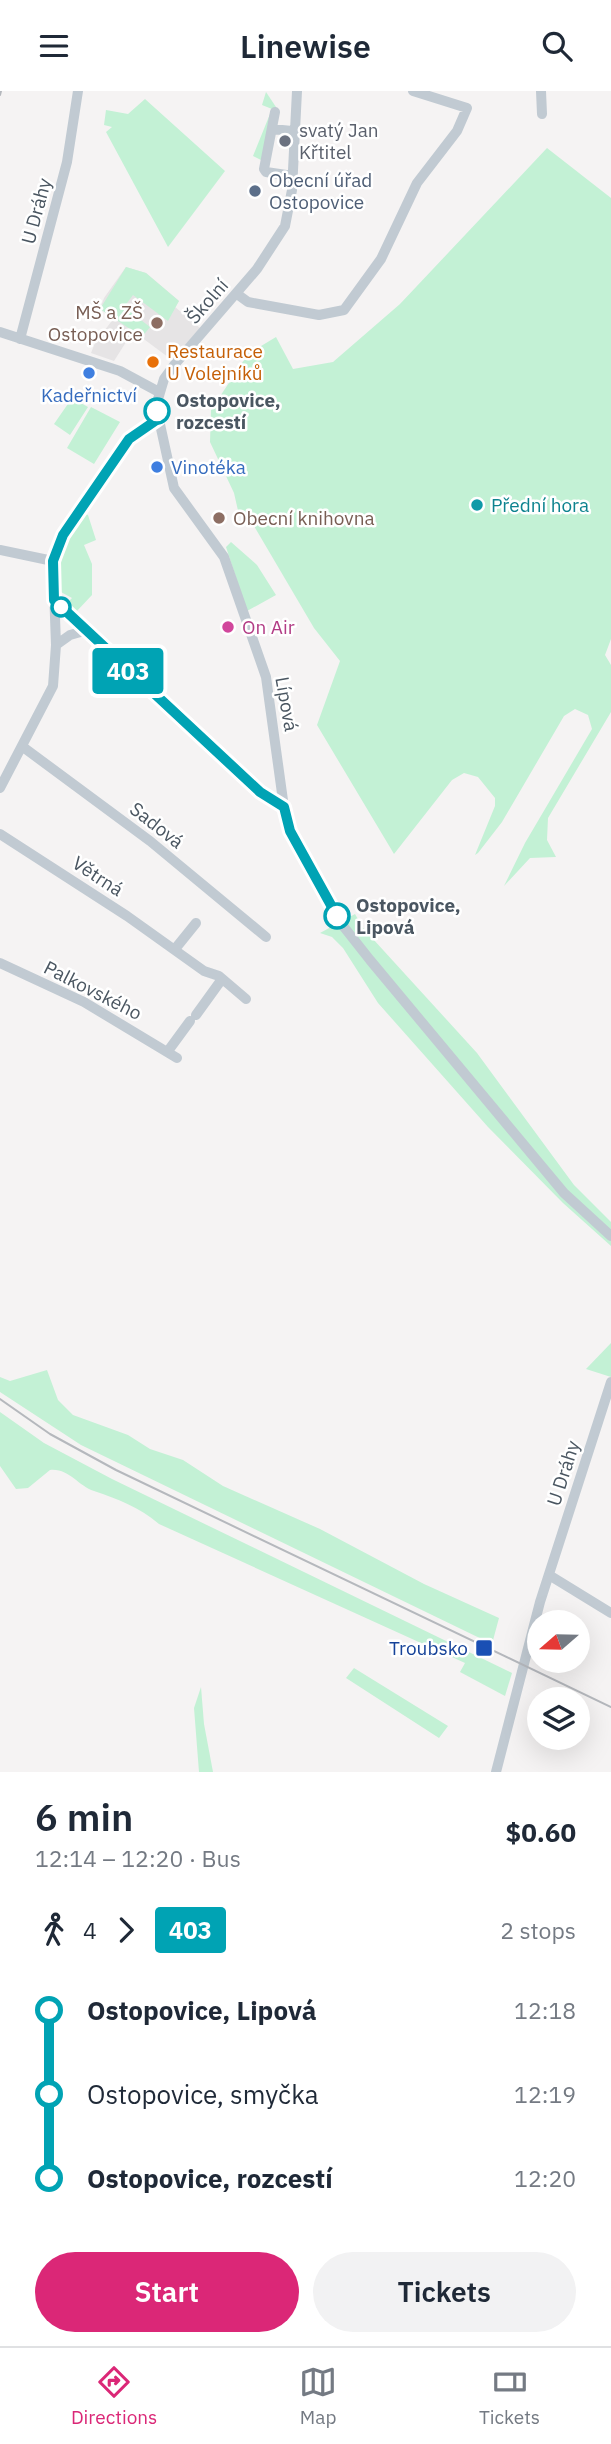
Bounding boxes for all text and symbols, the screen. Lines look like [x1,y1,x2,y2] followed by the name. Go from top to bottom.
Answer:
[240,25,371,67] text: Linewise
[35,27,73,65] icon: menu
[538,27,576,65] icon: search
[299,118,379,164] place label: svatý Jan Křtitel
[277,133,293,149] marker: svatý Jan Křtitel
[269,168,372,214] place label: Obecní úřad Ostopovice
[16,175,56,247] street label: U Dráhy
[247,183,263,199] marker: Obecní úřad Ostopovice
[181,273,233,329] street label: Školní
[48,300,143,346] place label: MŠ a ZŠ Ostopovice
[149,315,165,331] marker: MŠ a ZŠ Ostopovice
[167,339,263,385] place label: Restaurace U Volejníků
[145,354,161,370] marker: Restaurace U Volejníků
[81,365,97,381] marker: Kadeřnictví
[41,383,137,407] place label: Kadeřnictví
[176,388,281,434] place label: Ostopovice, rozcestí
[144,398,170,424] marker: Ostopovice, rozcestí
[171,455,246,479] place label: Vinotéka
[149,459,165,475] marker: Vinotéka
[491,493,589,517] place label: Přední hora
[469,497,485,513] marker: Přední hora
[233,506,375,530] place label: Obecní knihovna
[211,510,227,526] marker: Obecní knihovna
[51,597,71,617] unlabelled marker
[242,615,295,639] place label: On Air
[220,619,236,635] marker: On Air
[88,648,168,694] line badge: 403
[106,655,150,687] text: 403
[270,675,304,733] street label: Lípová
[125,796,189,854] street label: Sadová
[68,851,128,901] street label: Větrná
[356,893,461,939] place label: Ostopovice, Lipová
[324,903,350,929] marker: Ostopovice, Lipová
[40,955,146,1025] street label: Palkovského
[541,1437,585,1509] street label: U Dráhy
[527,1610,590,1673] north arrow
[527,1610,590,1750] map controls
[389,1636,468,1660] place label: Troubsko
[474,1638,494,1658] marker: Troubsko
[527,1687,590,1750] button: layers
[35,1792,133,1841] text: 6 min
[506,1815,576,1849] text: $0.60
[35,1843,241,1873] text: 12:14 – 12:20 · Bus
[35,1911,73,1949] icon: walk
[107,1911,145,1949] icon: forward
[169,1914,212,1946] text: 403
[83,1915,97,1945] text: 4
[500,1915,576,1945] text: 2 stops
[87,1993,316,2027] text: Ostopovice, Lipová
[514,1995,576,2025] text: 12:18
[87,2077,319,2111] text: Ostopovice, smyčka
[514,2079,576,2109] text: 12:19
[87,2161,333,2195] text: Ostopovice, rozcestí
[514,2163,576,2193] text: 12:20
[35,2252,299,2332] button: Start
[313,2252,576,2332] button: Tickets
[71,2363,157,2429] tab: Directions
[299,2363,337,2429] tab: Map
[479,2363,540,2429] tab: Tickets

